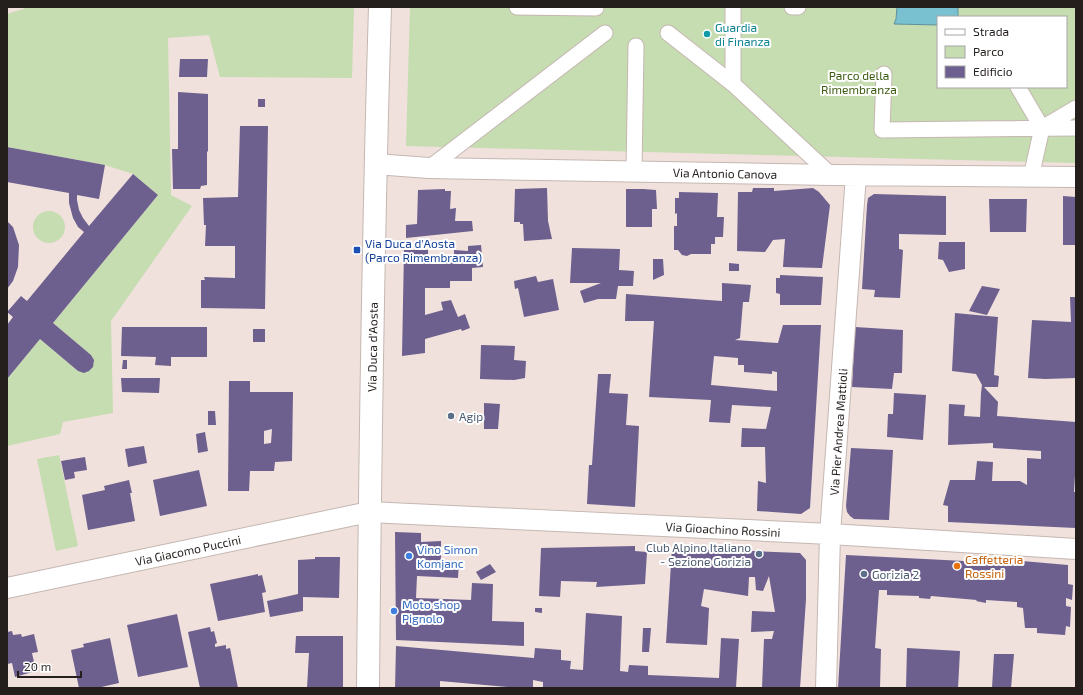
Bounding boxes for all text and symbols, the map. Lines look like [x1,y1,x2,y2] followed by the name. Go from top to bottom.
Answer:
[937,16,1067,88] legend
[715,20,770,48] place label: Guardia di Finanza
[973,24,1009,38] text: Strada
[702,29,712,39] marker: Guardia di Finanza
[973,44,1004,58] text: Parco
[973,64,1013,78] text: Edificio
[821,68,897,96] park label: Parco della Rimembranza
[673,165,777,181] street label: Via Antonio Canova
[365,236,482,264] place label: Via Duca d'Aosta (Parco Rimembranza)
[352,245,362,255] marker: Via Duca d'Aosta (Parco Rimembranza)
[364,302,380,392] street label: Via Duca d'Aosta
[827,368,849,496] street label: Via Pier Andrea Mattioli
[459,409,483,423] place label: Agip
[446,411,456,421] marker: Agip
[665,519,781,539] street label: Via Gioachino Rossini
[134,532,242,568] street label: Via Giacomo Puccini
[646,540,751,568] place label: Club Alpino Italiano - Sezione Gorizia
[417,542,478,571] place label: Vino Simon Komjanc
[754,549,764,559] marker: Club Alpino Italiano - Sezione Gorizia
[404,551,414,561] marker: Vino Simon Komjanc
[965,552,1023,580] place label: Caffetteria Rossini
[952,561,962,571] marker: Caffetteria Rossini
[872,567,920,581] place label: Gorizia 2
[859,569,869,579] marker: Gorizia 2
[402,597,460,625] place label: Moto shop Pignolo
[389,606,399,616] marker: Moto shop Pignolo
[18,653,81,679] scale bar
[24,659,51,673] text: 20 m

